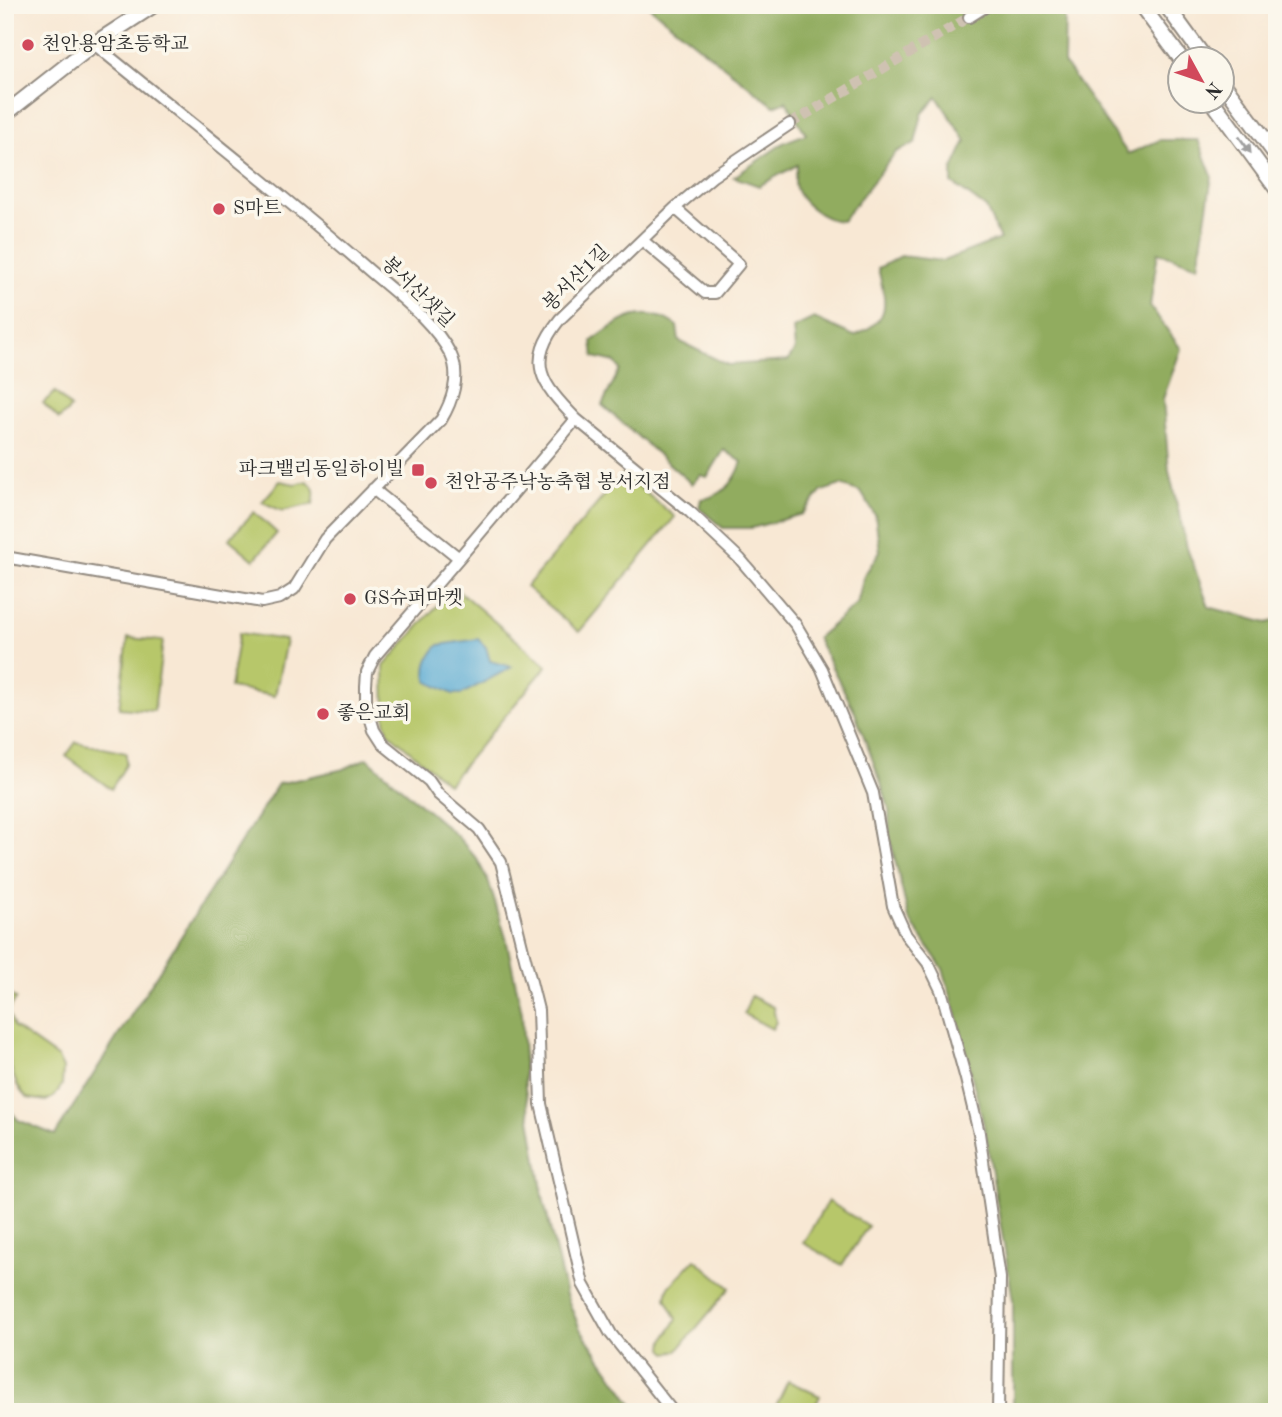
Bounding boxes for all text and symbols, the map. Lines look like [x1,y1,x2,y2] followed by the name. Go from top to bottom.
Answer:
[42,34,189,55] place label: 천안용암초등학교
[20,37,36,53] marker: 천안용암초등학교
[1166,46,1236,116] north arrow
[1200,78,1224,101] text: N
[1237,136,1251,154] one-way arrow
[233,198,282,219] place label: S마트
[211,201,227,217] marker: S마트
[538,240,614,316] street label: 봉서산1길
[377,252,459,332] street label: 봉서산샛길
[239,458,404,480] place label: 파크밸리동일하이빌
[410,462,426,478] marker: 파크밸리동일하이빌
[445,471,671,493] place label: 천안공주낙농축협 봉서지점
[423,475,439,491] marker: 천안공주낙농축협 봉서지점
[364,588,463,609] place label: GS슈퍼마켓
[342,591,358,607] marker: GS슈퍼마켓
[337,703,410,724] place label: 좋은교회
[315,706,331,722] marker: 좋은교회

